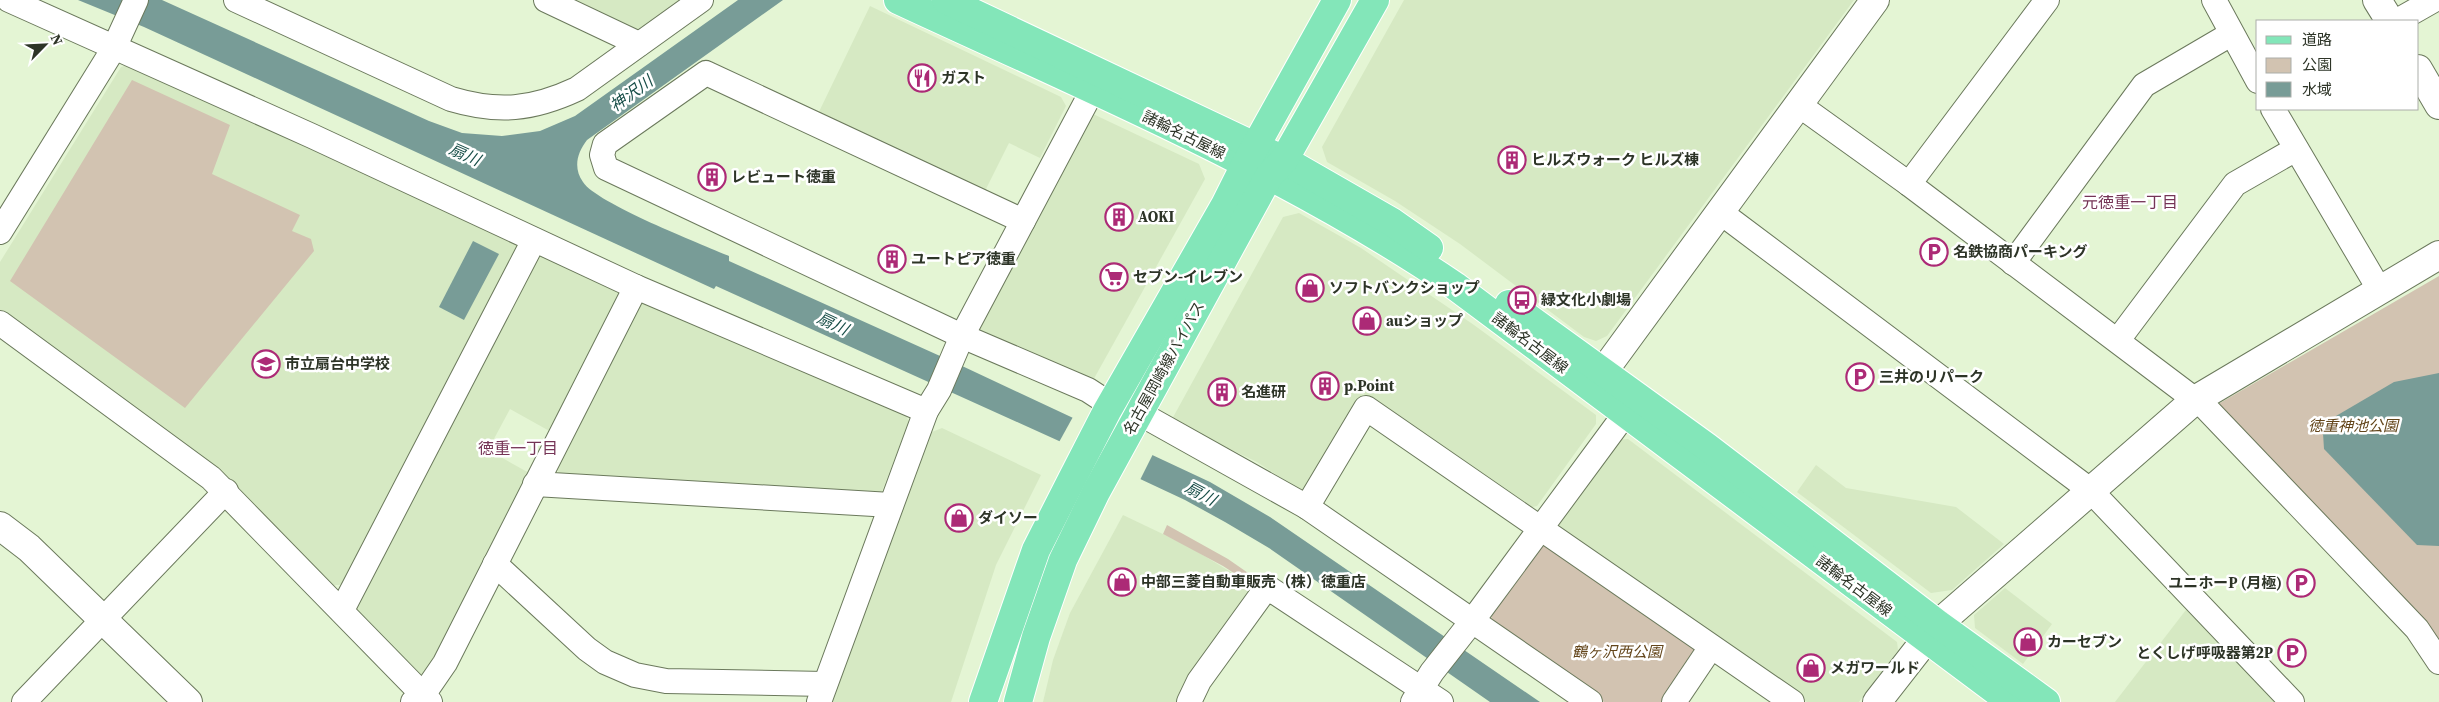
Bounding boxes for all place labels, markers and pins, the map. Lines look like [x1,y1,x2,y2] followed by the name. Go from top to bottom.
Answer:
[907,63,937,93] restaurant icon: ガスト
[941,67,986,88] place label: ガスト
[1497,145,1527,175] building icon: ヒルズウォーク ヒルズ棟
[1531,149,1699,170] place label: ヒルズウォーク ヒルズ棟
[697,162,727,192] building icon: レビュート徳重
[731,166,836,187] place label: レビュート徳重
[1104,202,1134,232] building icon: AOKI
[1138,206,1175,227] place label: AOKI
[1919,237,1949,267] parking icon: 名鉄協商パーキング
[1953,241,2088,262] place label: 名鉄協商パーキング
[877,244,907,274] building icon: ユートピア徳重
[911,248,1016,269] place label: ユートピア徳重
[1099,262,1129,292] supermarket icon: セブン-イレブン
[1133,266,1243,287] place label: セブン-イレブン
[1295,273,1325,303] shop icon: ソフトバンクショップ
[1329,277,1480,298] place label: ソフトバンクショップ
[1507,285,1537,315] bus stop icon: 緑文化小劇場
[1541,289,1631,310] place label: 緑文化小劇場
[1352,306,1382,336] shop icon: auショップ
[1386,310,1463,331] place label: auショップ
[251,349,281,379] school or university icon: 市立扇台中学校
[285,353,390,374] place label: 市立扇台中学校
[1845,362,1875,392] parking icon: 三井のリパーク
[1879,366,1984,387] place label: 三井のリパーク
[1310,371,1340,401] building icon: p.Point
[1344,375,1395,396] place label: p.Point
[1207,377,1237,407] building icon: 名進研
[1241,381,1286,402] place label: 名進研
[944,503,974,533] shop icon: ダイソー
[978,507,1038,528] place label: ダイソー
[1107,567,1137,597] shop icon: 中部三菱自動車販売（株）徳重店
[2286,568,2316,598] parking icon: ユニホーP (月極)
[1141,571,1366,592] place label: 中部三菱自動車販売（株）徳重店
[2168,572,2282,593] place label: ユニホーP (月極)
[2013,627,2043,657] shop icon: カーセブン
[2047,631,2122,652] place label: カーセブン
[2277,638,2307,668] parking icon: とくしげ呼吸器第2P
[2136,642,2273,663] place label: とくしげ呼吸器第2P
[1796,653,1826,683] shop icon: メガワールド
[1830,657,1920,678] place label: メガワールド

